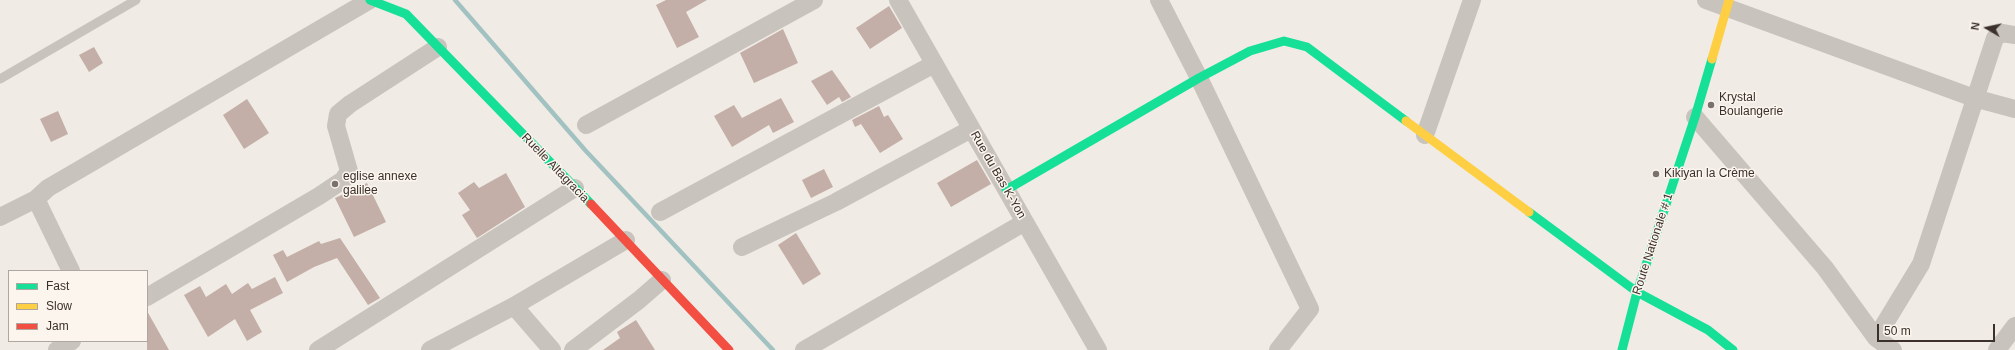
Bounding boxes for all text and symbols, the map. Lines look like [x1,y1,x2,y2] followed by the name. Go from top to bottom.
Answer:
[1967,8,2007,48] north arrow
[1969,21,1982,31] text: N
[1719,91,1783,119] place label: Krystal Boulangerie
[1706,100,1716,110] marker: Krystal Boulangerie
[967,129,1029,221] street label: Rue du Bas K-Yon
[518,130,592,206] street label: Ruelle Altagracia
[1664,167,1755,181] place label: Kikiyan la Crème
[1651,169,1661,179] marker: Kikiyan la Crème
[343,170,417,198] place label: eglise annexe galilee
[330,179,340,189] marker: eglise annexe galilee
[1630,191,1676,297] street label: Route Nationale # 1
[8,270,148,342] legend
[46,279,69,293] text: Fast
[46,299,72,313] text: Slow
[1879,316,1997,342] scale bar
[46,319,69,333] text: Jam
[1884,324,1911,338] text: 50 m

